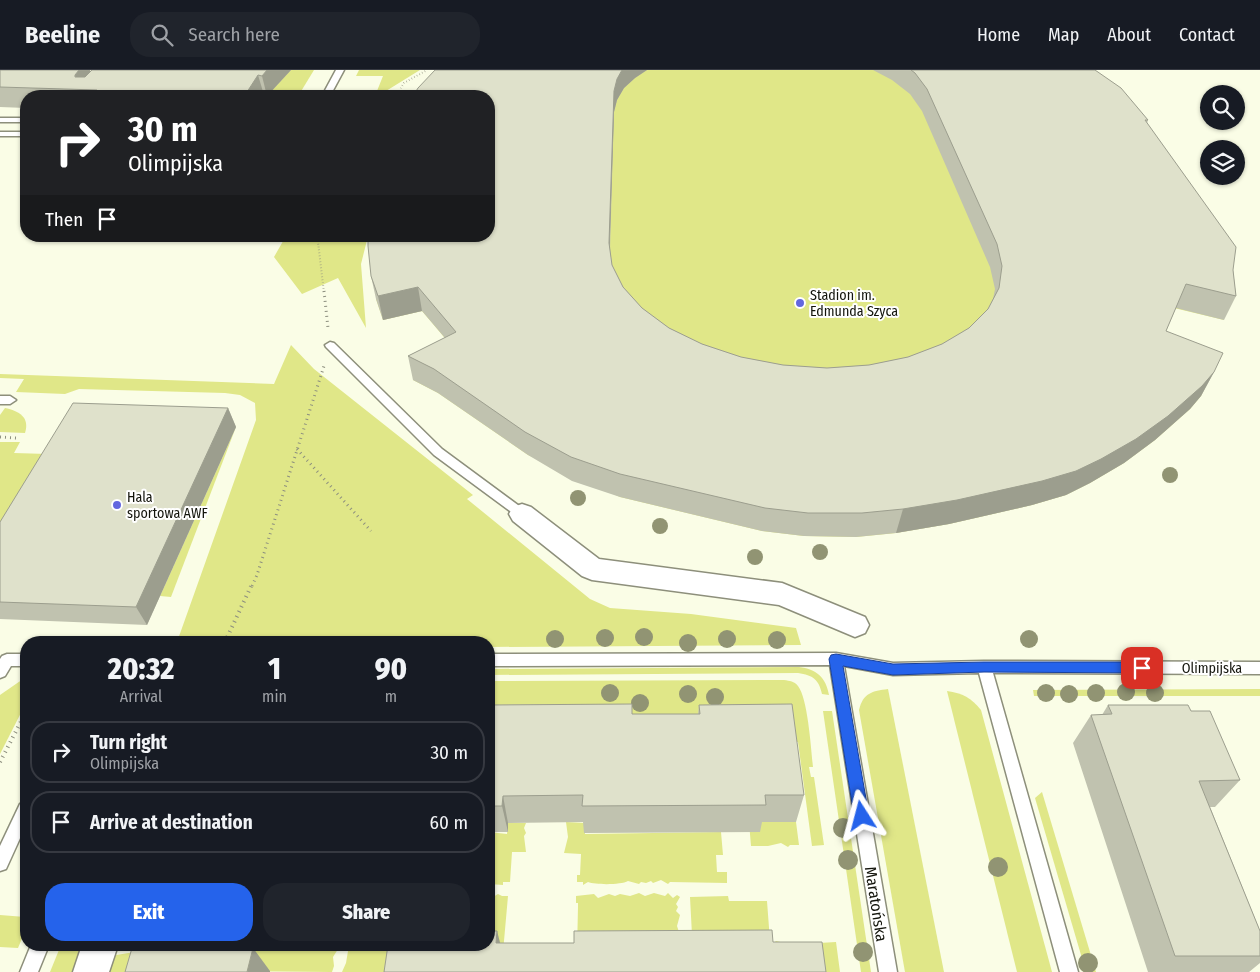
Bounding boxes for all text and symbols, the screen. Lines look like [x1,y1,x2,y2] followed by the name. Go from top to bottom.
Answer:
[130,12,480,57] search box
[25,21,100,49] text: Beeline
[148,21,176,49] icon: search
[188,23,280,46] text: Search here
[977,24,1020,46] text: Home
[1048,24,1079,46] text: Map
[1107,24,1151,46] text: About
[1179,24,1235,46] text: Contact
[1200,85,1245,185] map controls
[1200,85,1245,130] button: search
[128,108,198,150] text: 30 m
[45,110,110,175] icon: right
[1200,140,1245,185] button: layers
[128,150,223,177] text: Olimpijska
[93,205,121,233] icon: arrive
[45,208,83,231] text: Then
[810,287,898,320] place label: Stadion im. Edmunda Szyca
[794,297,806,309] marker: Stadion im. Edmunda Szyca
[127,489,208,522] place label: Hala sportowa AWF
[111,499,123,511] marker: Hala sportowa AWF
[1121,647,1163,689] pin
[108,651,174,687] text: 20:32
[268,651,281,687] text: 1
[375,651,407,687] text: 90
[1128,654,1156,682] icon: arrive
[1182,660,1242,677] street label: Olimpijska
[120,687,162,706] text: Arrival
[262,687,287,706] text: min
[385,687,397,706] text: m
[90,731,167,754] text: Turn right
[47,738,75,766] icon: right
[430,741,468,764] text: 30 m
[90,754,159,773] text: Olimpijska
[835,789,887,841] position arrow
[47,808,75,836] icon: arrive
[90,811,253,834] text: Arrive at destination
[430,811,468,834] text: 60 m
[861,865,891,943] street label: Maratońska
[45,883,253,941] button: Exit
[263,883,470,941] button: Share

